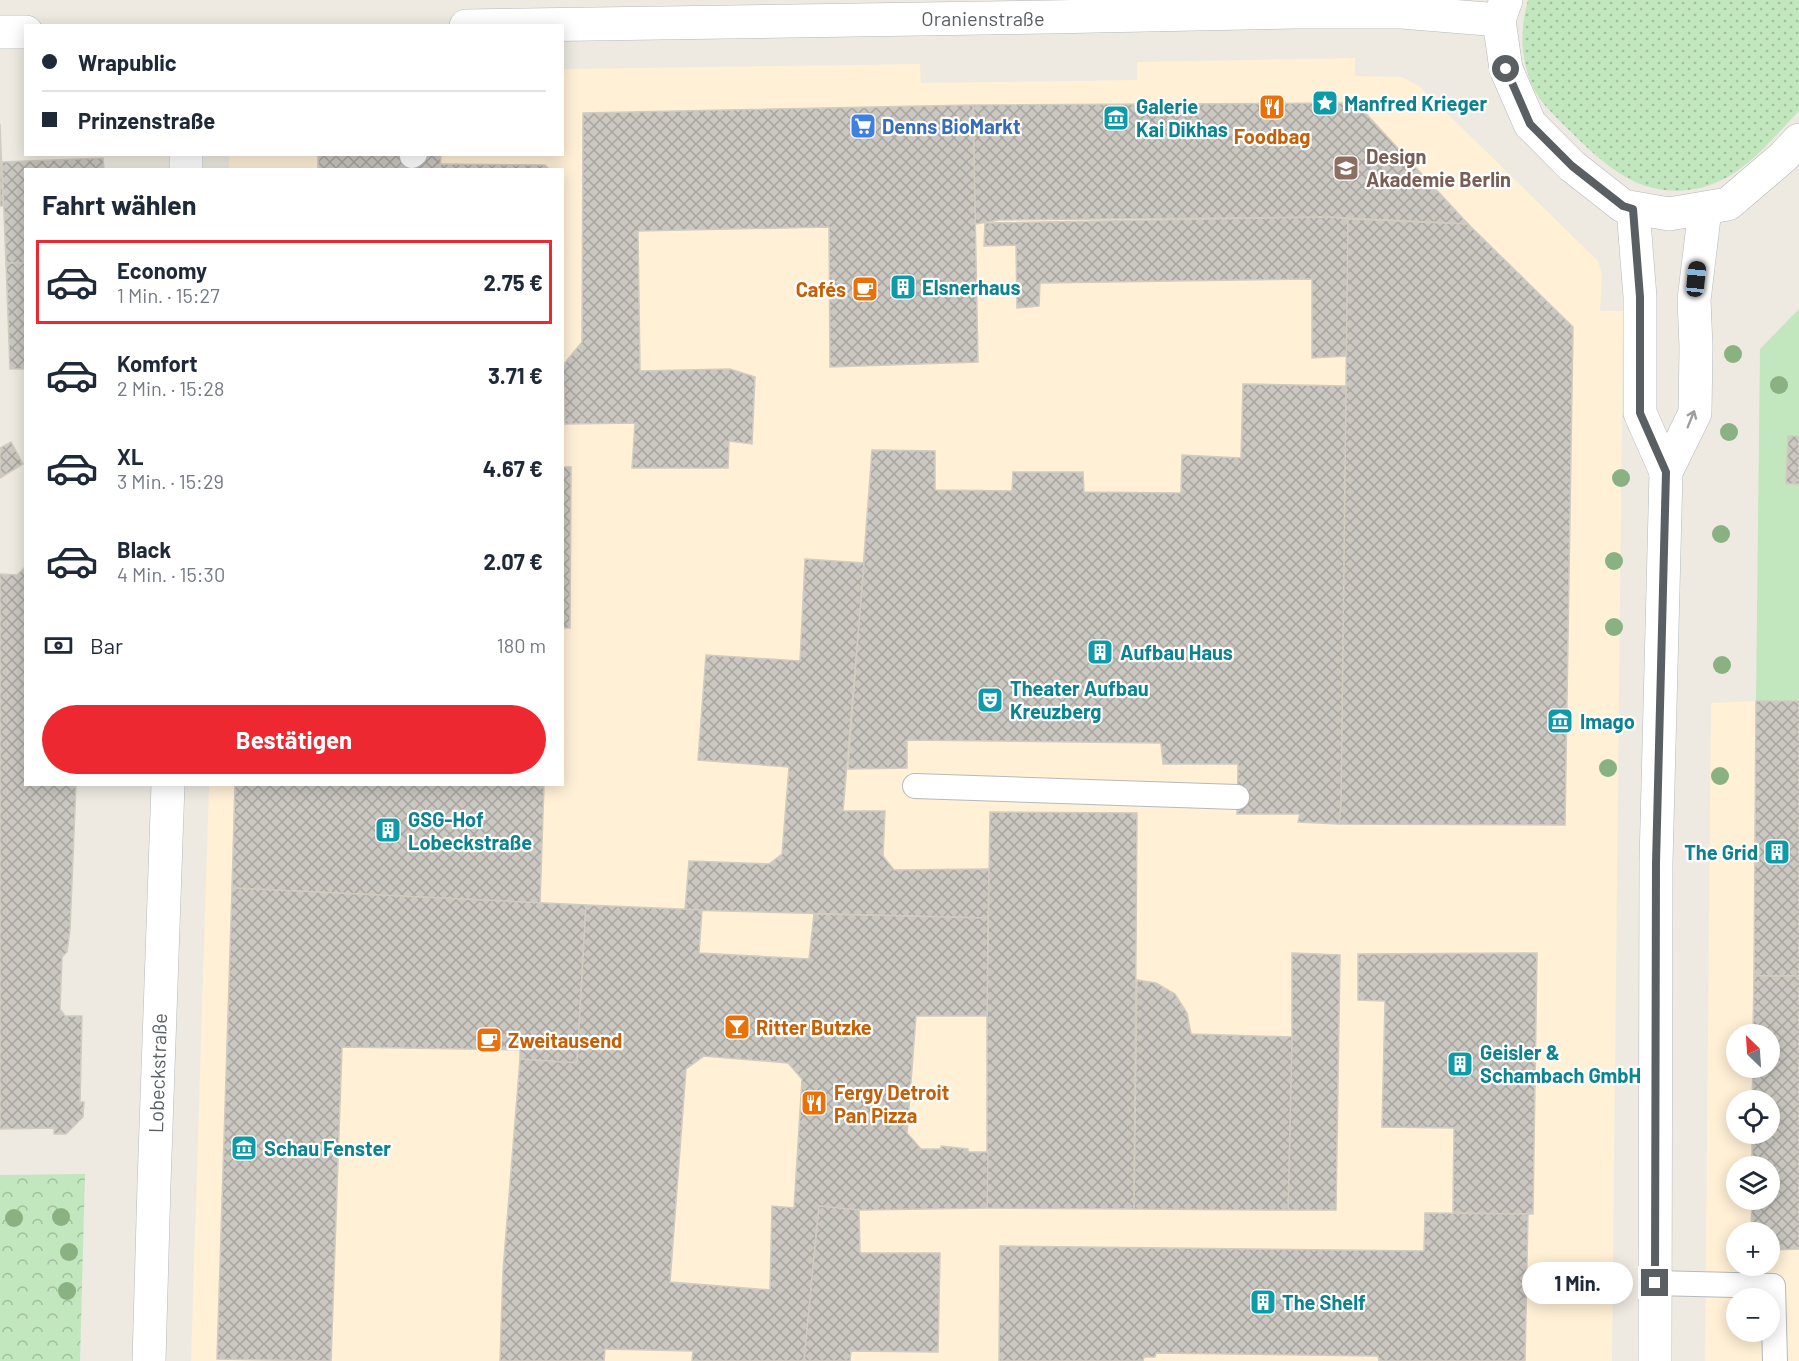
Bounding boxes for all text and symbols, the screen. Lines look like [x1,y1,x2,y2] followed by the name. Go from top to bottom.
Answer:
[921,6,1045,30] street label: Oranienstraße
[78,49,177,75] text: Wrapublic
[1492,55,1519,82] route start
[1310,88,1340,118] place icon: Manfred Krieger
[1344,91,1487,115] place label: Manfred Krieger
[1257,92,1287,122] restaurant icon: Foodbag
[1136,94,1228,141] place label: Galerie Kai Dikhas
[1101,103,1131,133] museum icon: Galerie Kai Dikhas
[78,107,215,133] text: Prinzenstraße
[848,111,878,141] supermarket icon: Denns BioMarkt
[882,114,1021,138] place label: Denns BioMarkt
[1234,124,1310,148] place label: Foodbag
[1366,144,1511,191] place label: Design Akademie Berlin
[1331,153,1361,183] school or university icon: Design Akademie Berlin
[42,188,197,220] text: Fahrt wählen
[45,255,99,309] icon: car
[117,257,207,283] text: Economy
[1685,260,1707,298] car
[484,269,543,295] text: 2.75 €
[888,272,918,302] building icon: Elsnerhaus
[850,274,880,304] cafe icon: Cafés
[922,275,1021,299] place label: Elsnerhaus
[796,277,846,301] place label: Cafés
[117,283,220,307] text: 1 Min. · 15:27
[45,348,99,402] icon: car
[117,350,198,376] text: Komfort
[488,362,543,388] text: 3.71 €
[117,376,224,400] text: 2 Min. · 15:28
[1686,411,1697,429] one-way arrow
[45,441,99,495] icon: car
[117,443,143,469] text: XL
[483,455,543,481] text: 4.67 €
[117,469,224,493] text: 3 Min. · 15:29
[45,534,99,588] icon: car
[117,536,171,562] text: Black
[484,548,543,574] text: 2.07 €
[117,562,225,586] text: 4 Min. · 15:30
[42,629,75,662] icon: cash
[90,632,123,658] text: Bar
[497,633,546,657] text: 180 m
[1085,637,1115,667] building icon: Aufbau Haus
[1120,640,1233,664] place label: Aufbau Haus
[1010,676,1149,723] place label: Theater Aufbau Kreuzberg
[975,685,1005,715] theatre icon: Theater Aufbau Kreuzberg
[42,705,546,774] button: Bestätigen
[1545,706,1575,736] museum icon: Imago
[1580,709,1635,733] place label: Imago
[408,807,532,854] place label: GSG-Hof Lobeckstraße
[373,815,403,845] building icon: GSG-Hof Lobeckstraße
[1762,837,1792,867] building icon: The Grid
[1684,840,1758,864] place label: The Grid
[722,1012,752,1042] bar icon: Ritter Butzke
[143,1013,171,1133] street label: Lobeckstraße
[756,1015,872,1039] place label: Ritter Butzke
[1726,1024,1780,1078] north arrow
[1726,1024,1780,1342] map controls
[474,1025,504,1055] cafe icon: Zweitausend
[508,1028,622,1052] place label: Zweitausend
[1480,1040,1641,1087] place label: Geisler & Schambach GmbH
[1445,1049,1475,1079] building icon: Geisler & Schambach GmbH
[834,1080,949,1127] place label: Fergy Detroit Pan Pizza
[799,1088,829,1118] restaurant icon: Fergy Detroit Pan Pizza
[1726,1090,1780,1144] button: locate
[229,1133,259,1163] museum icon: Schau Fenster
[264,1136,391,1160] place label: Schau Fenster
[1726,1156,1780,1210] button: layers
[1726,1222,1780,1276] button: +
[1523,1262,1634,1304] callout: 1 Min.
[1641,1269,1668,1296] route end
[1554,1271,1601,1295] text: 1 Min.
[1248,1287,1278,1317] building icon: The Shelf
[1726,1288,1780,1342] button: −
[1282,1290,1366,1314] place label: The Shelf

